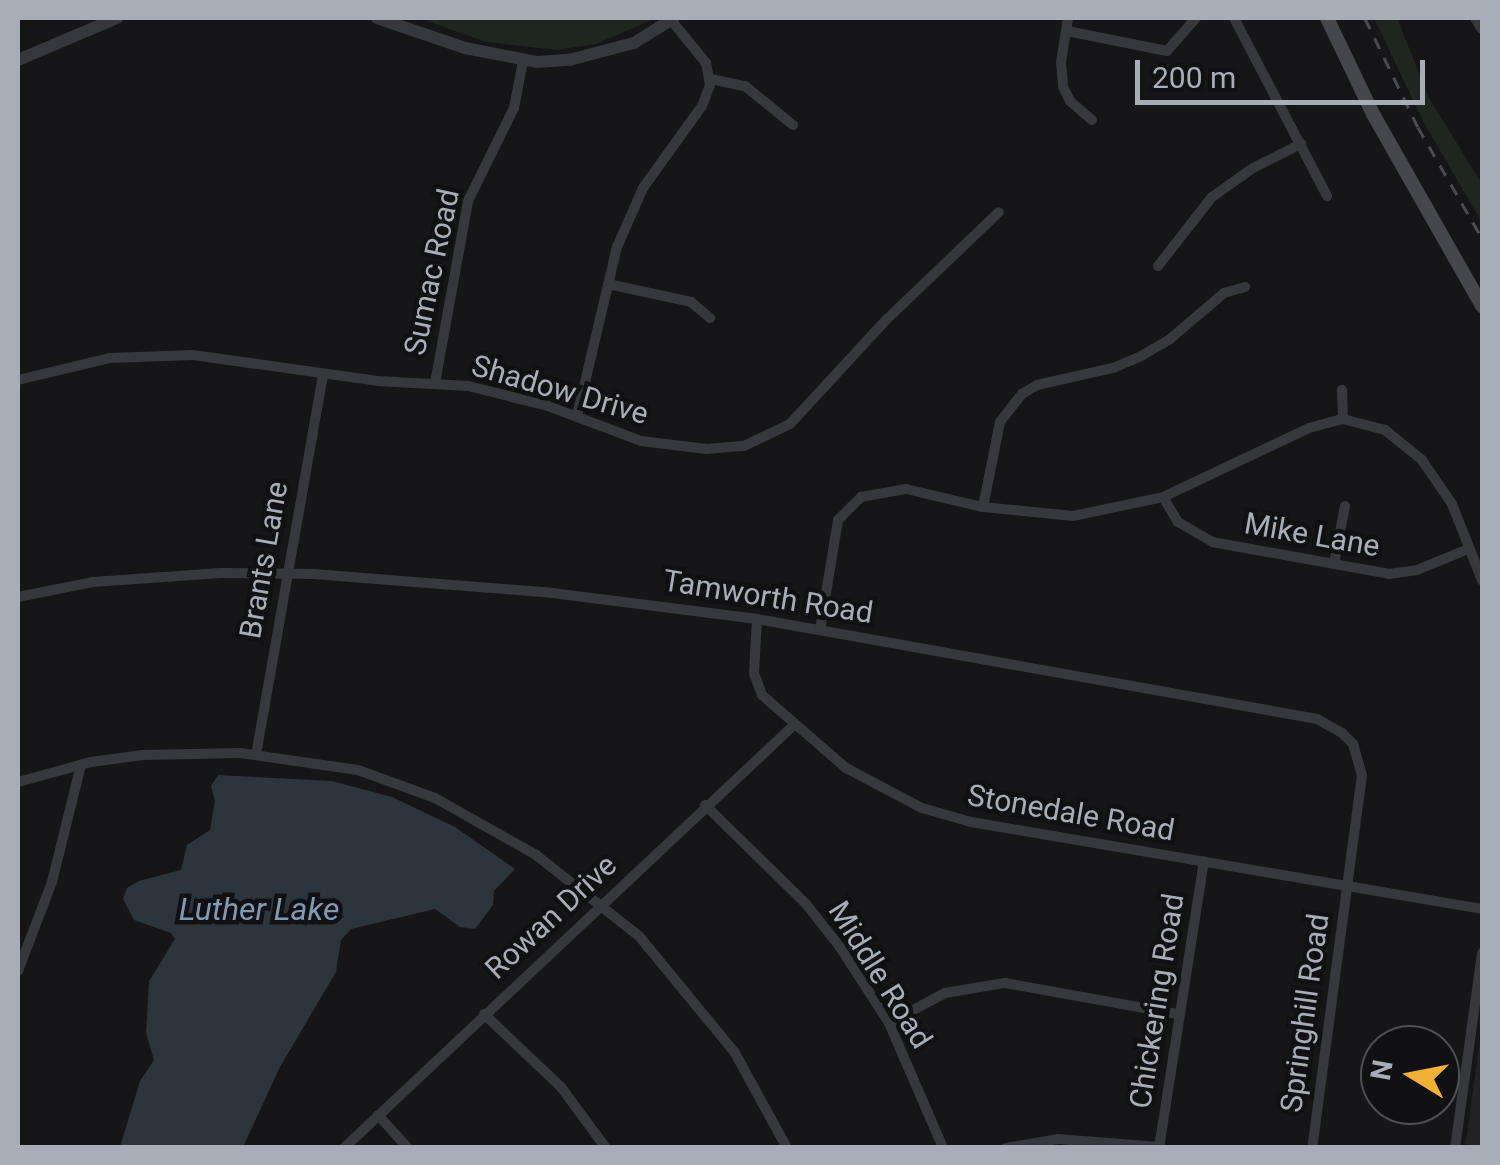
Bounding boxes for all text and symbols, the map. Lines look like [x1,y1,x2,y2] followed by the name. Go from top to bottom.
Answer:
[1140,40,1430,102] scale bar
[1152,60,1236,95] text: 200 m
[397,186,467,358] street label: Sumac Road
[468,348,652,432] street label: Shadow Drive
[232,479,296,641] street label: Brants Lane
[1242,505,1382,565] street label: Mike Lane
[660,563,876,631] street label: Tamworth Road
[965,777,1177,849] street label: Stonedale Road
[478,847,624,987] street label: Rowan Drive
[179,890,339,928] water label: Luther Lake
[1122,891,1192,1111] street label: Chickering Road
[821,895,939,1055] street label: Middle Road
[1273,911,1337,1115] street label: Springhill Road
[1360,1025,1460,1125] north arrow
[1364,1057,1400,1083] text: N

